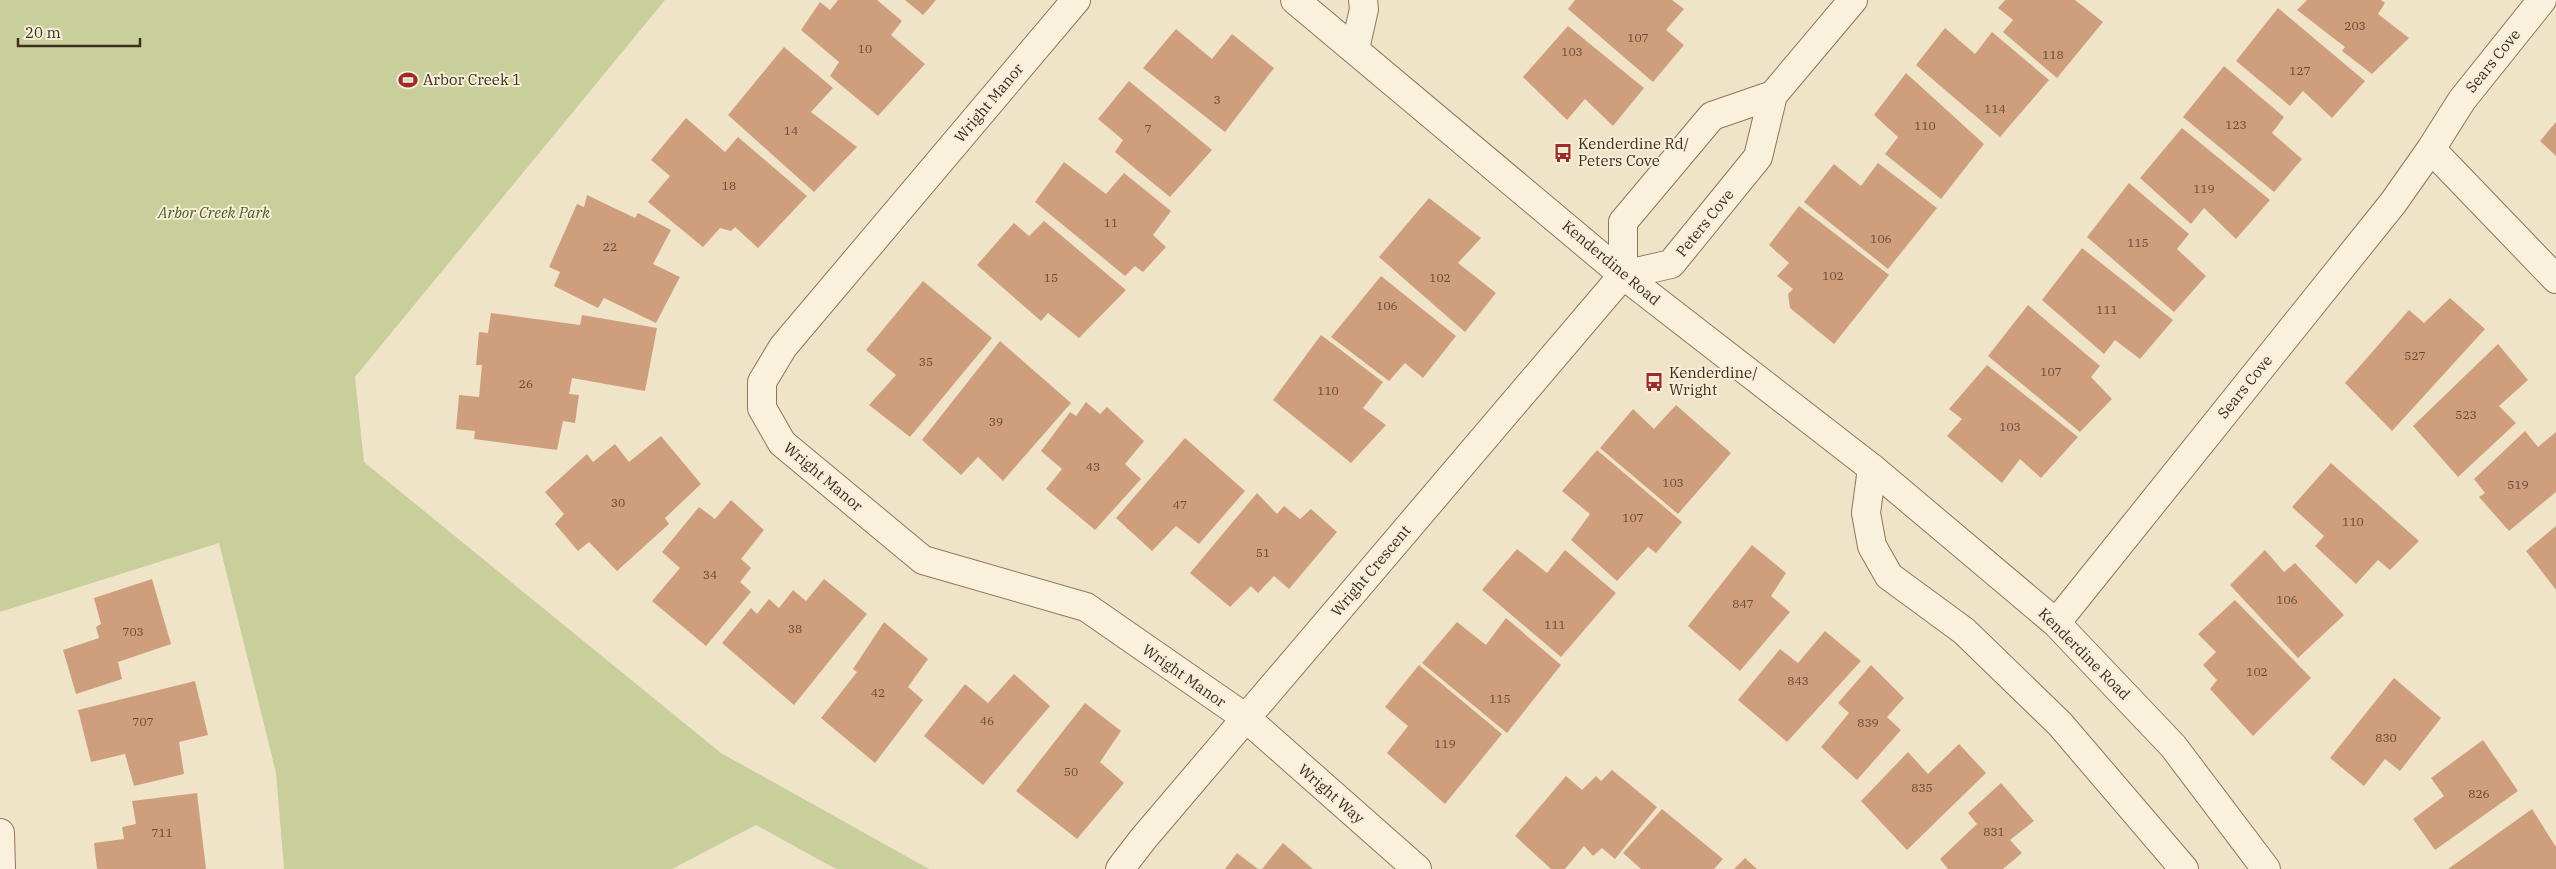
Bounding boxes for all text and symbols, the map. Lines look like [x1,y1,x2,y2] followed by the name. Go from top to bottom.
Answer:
[18,15,140,47] scale bar
[2344,18,2366,33] house number: 203
[25,23,61,42] text: 20 m
[2461,25,2524,96] street label: Sears Cove
[1627,30,1649,45] house number: 107
[858,41,872,56] house number: 10
[1561,44,1583,59] house number: 103
[2042,47,2064,62] house number: 118
[950,59,1028,146] street label: Wright Manor
[2289,63,2311,78] house number: 127
[397,69,419,91] sports icon: Arbor Creek 1
[423,70,521,89] place label: Arbor Creek 1
[1213,92,1221,107] house number: 3
[1984,101,2006,116] house number: 114
[2225,117,2247,132] house number: 123
[1914,118,1936,133] house number: 110
[1144,121,1152,136] house number: 7
[784,123,798,138] house number: 14
[1578,134,1689,170] place label: Kenderdine Rd/ Peters Cove
[1552,142,1574,164] bus stop icon: Kenderdine Rd/ Peters Cove
[722,178,736,193] house number: 18
[2193,181,2215,196] house number: 119
[1672,185,1738,260] street label: Peters Cove
[157,203,270,222] park label: Arbor Creek Park
[1104,215,1118,230] house number: 11
[1558,216,1664,309] street label: Kenderdine Road
[1870,231,1892,246] house number: 106
[2127,235,2149,250] house number: 115
[603,239,617,254] house number: 22
[1822,268,1844,283] house number: 102
[1044,270,1058,285] house number: 15
[1429,270,1451,285] house number: 102
[1376,298,1398,313] house number: 106
[2096,302,2118,317] house number: 111
[2404,348,2426,363] house number: 527
[2213,351,2276,422] street label: Sears Cove
[919,354,933,369] house number: 35
[1669,363,1758,399] place label: Kenderdine/ Wright
[2040,364,2062,379] house number: 107
[1643,371,1665,393] bus stop icon: Kenderdine/ Wright
[519,376,533,391] house number: 26
[1317,383,1339,398] house number: 110
[2455,407,2477,422] house number: 523
[989,414,1003,429] house number: 39
[1999,419,2021,434] house number: 103
[780,438,867,516] street label: Wright Manor
[1086,459,1100,474] house number: 43
[1662,475,1684,490] house number: 103
[2507,477,2529,492] house number: 519
[611,495,625,510] house number: 30
[1173,497,1187,512] house number: 47
[1622,510,1644,525] house number: 107
[2342,514,2364,529] house number: 110
[1327,521,1414,620] street label: Wright Crescent
[1256,545,1270,560] house number: 51
[703,567,717,582] house number: 34
[2276,592,2298,607] house number: 106
[1732,596,1754,611] house number: 847
[2034,604,2134,704] street label: Kenderdine Road
[1544,617,1566,632] house number: 111
[788,621,802,636] house number: 38
[122,624,144,639] house number: 703
[1139,640,1230,712] street label: Wright Manor
[2246,664,2268,679] house number: 102
[1787,673,1809,688] house number: 843
[871,685,885,700] house number: 42
[1489,691,1511,706] house number: 115
[980,713,994,728] house number: 46
[132,714,154,729] house number: 707
[1857,715,1879,730] house number: 839
[2375,730,2397,745] house number: 830
[1434,736,1456,751] house number: 119
[1294,760,1368,827] street label: Wright Way
[1064,764,1078,779] house number: 50
[1911,780,1933,795] house number: 835
[2468,786,2490,801] house number: 826
[1983,824,2005,839] house number: 831
[151,825,173,840] house number: 711

